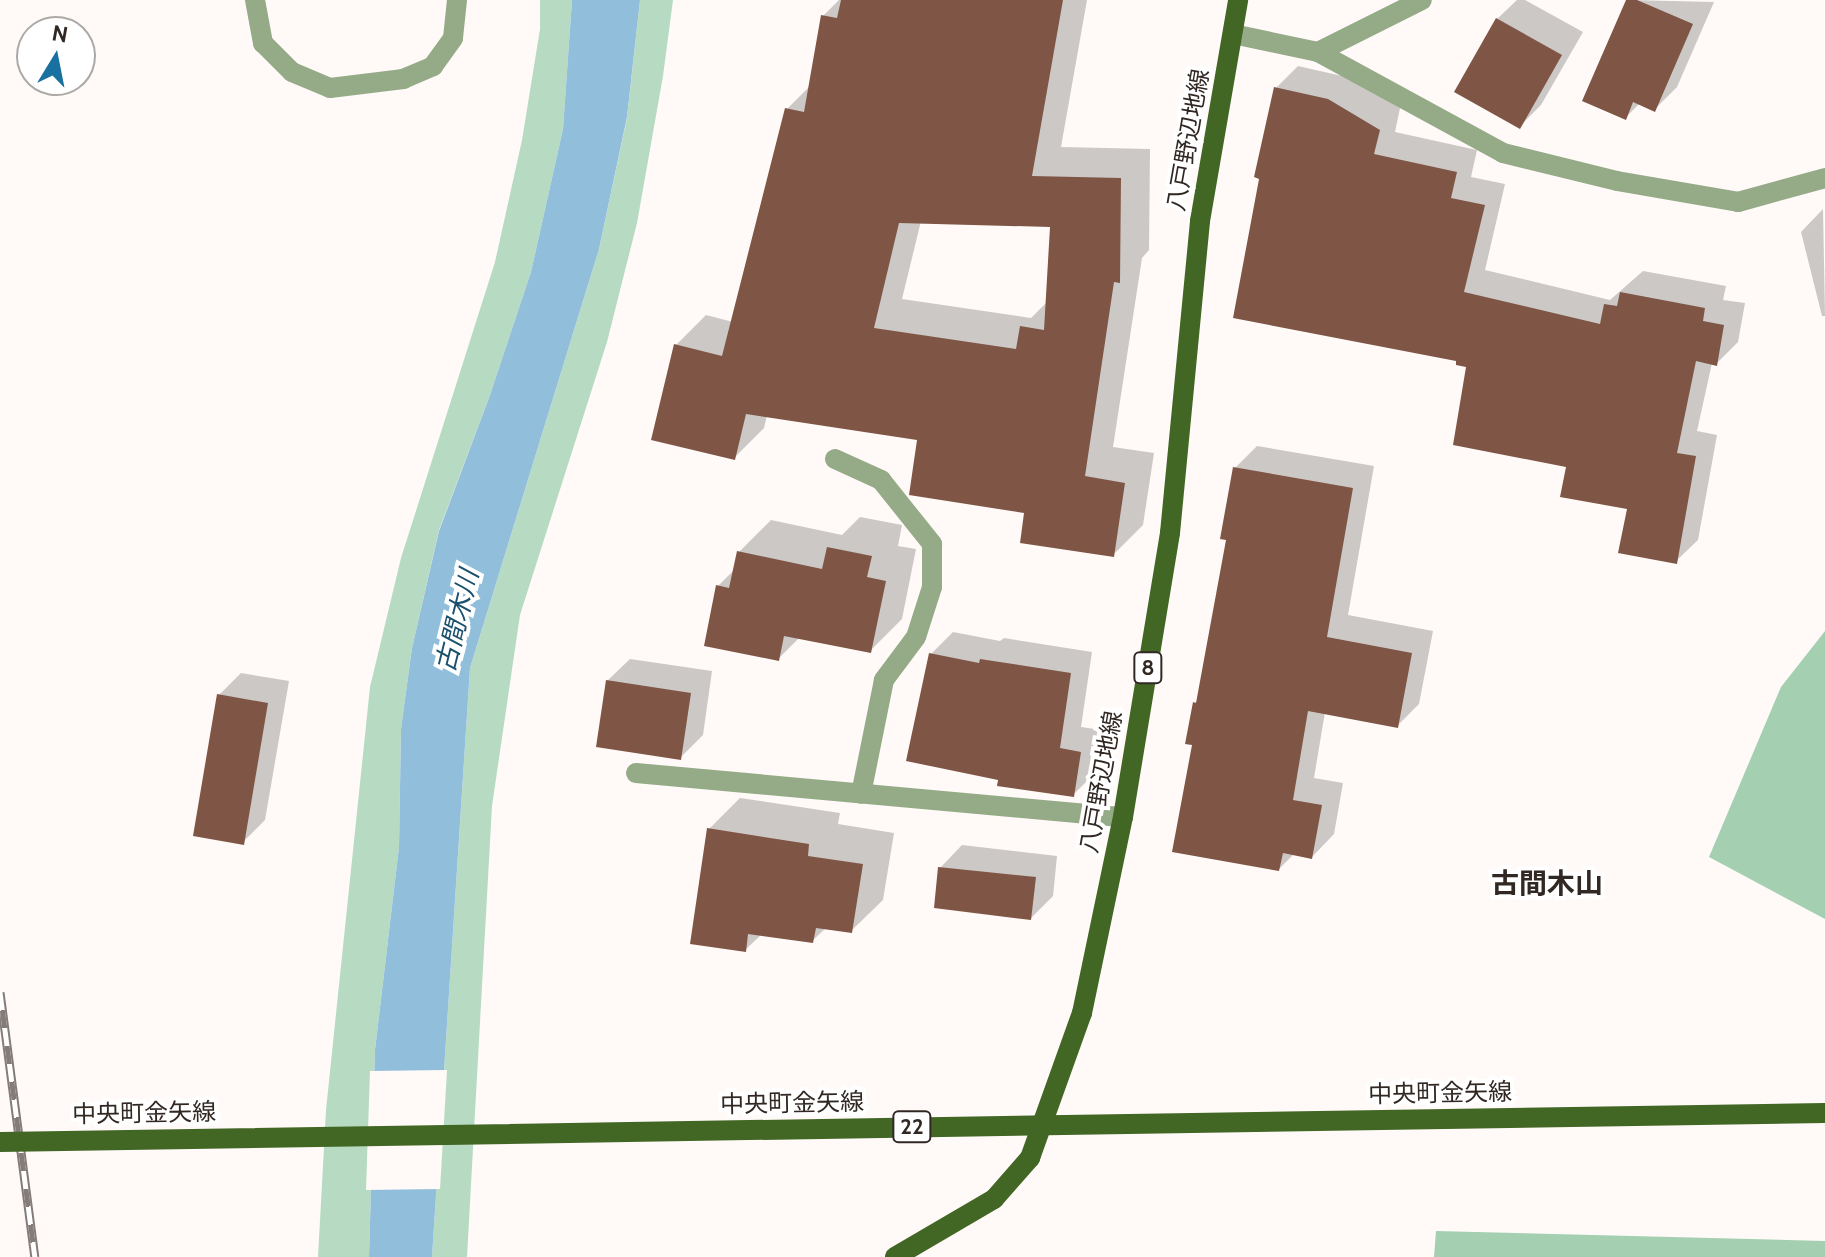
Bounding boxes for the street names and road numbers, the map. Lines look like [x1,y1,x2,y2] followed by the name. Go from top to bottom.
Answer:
[1161,67,1215,213] street label: 八戸野辺地線
[1132,650,1164,686] road number: 8
[1074,709,1128,855] street label: 八戸野辺地線
[1368,1077,1512,1109] street label: 中央町金矢線
[720,1087,864,1119] street label: 中央町金矢線
[72,1097,216,1129] street label: 中央町金矢線
[892,1109,932,1145] road number: 22

